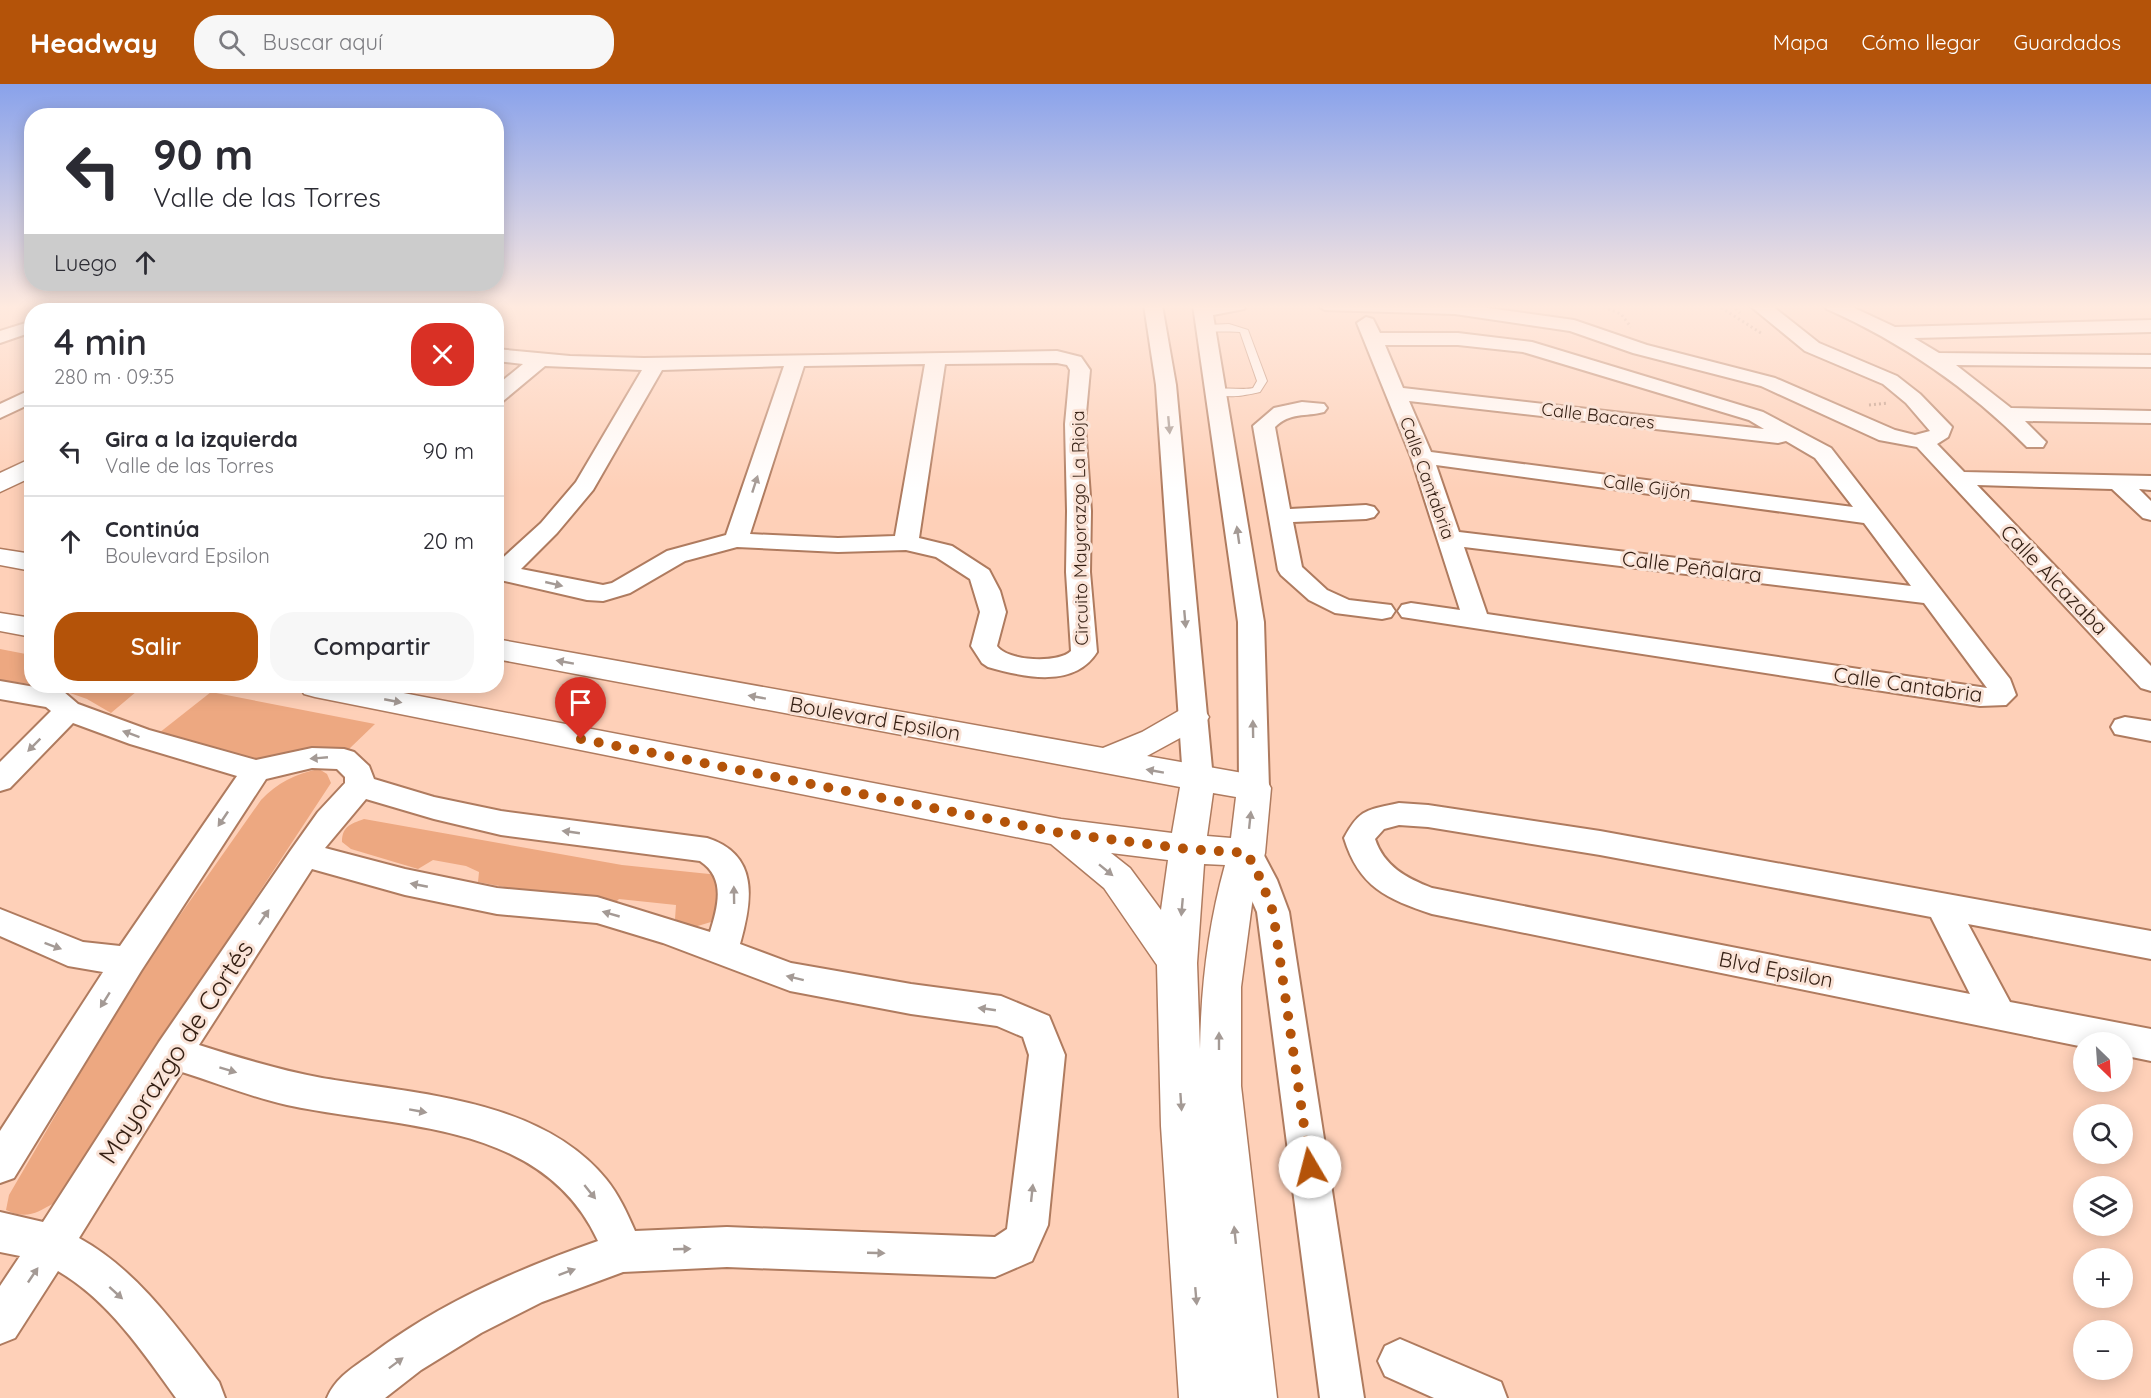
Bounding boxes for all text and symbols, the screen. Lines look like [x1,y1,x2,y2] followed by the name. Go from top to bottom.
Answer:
[194,15,614,69] search box
[30,25,158,60] text: Headway
[215,26,248,59] icon: search
[263,28,383,56] text: Buscar aquí
[1773,29,1828,55] text: Mapa
[1861,29,1980,55] text: Cómo llegar
[2013,29,2121,55] text: Guardados
[153,128,253,181] text: 90 m
[54,132,132,210] icon: left
[153,180,381,214] text: Valle de las Torres
[129,246,162,279] icon: ahead
[54,249,117,277] text: Luego
[54,319,147,364] text: 4 min
[411,323,474,386] button: close
[54,364,174,389] text: 280 m · 09:35
[1540,397,1656,434] street label: Calle Bacares
[1066,410,1093,646] street label: Circuito Mayorazgo La Rioja
[1395,414,1460,542] street label: Calle Cantabria
[1164,416,1174,435] one-way arrow
[105,425,298,453] text: Gira a la izquierda
[54,435,87,468] icon: left
[423,437,474,465] text: 90 m
[105,453,274,478] text: Valle de las Torres
[1602,469,1692,504] street label: Calle Gijón
[750,475,760,493] one-way arrow
[105,515,200,543] text: Continúa
[1996,519,2114,640] street label: Calle Alcazaba
[54,525,87,558] icon: ahead
[1233,526,1242,545] one-way arrow
[423,527,474,555] text: 20 m
[105,543,270,568] text: Boulevard Epsilon
[1621,545,1764,587] street label: Calle Peñalara
[544,580,563,589] one-way arrow
[1180,610,1190,629] one-way arrow
[54,612,258,681] button: Salir
[270,612,474,681] button: Compartir
[555,657,574,666] one-way arrow
[1832,661,1984,707] street label: Calle Cantabria
[555,677,606,739] pin
[564,686,597,719] icon: arrive
[788,690,963,746] street label: Boulevard Epsilon
[747,692,766,701] one-way arrow
[384,697,403,706] one-way arrow
[1248,720,1258,739] one-way arrow
[122,729,140,738] one-way arrow
[27,738,41,753] one-way arrow
[309,753,328,762] one-way arrow
[1145,766,1164,775] one-way arrow
[217,811,229,827] one-way arrow
[1245,811,1255,830] one-way arrow
[561,827,580,837] one-way arrow
[1099,863,1114,875] one-way arrow
[409,880,428,889] one-way arrow
[729,886,739,905] one-way arrow
[1177,898,1187,917] one-way arrow
[258,909,269,925] one-way arrow
[602,909,620,918] one-way arrow
[91,934,260,1170] street label: Mayorazgo de Cortés
[44,942,62,952] one-way arrow
[1717,945,1836,993] street label: Blvd Epsilon
[786,972,804,982] one-way arrow
[99,992,110,1008] one-way arrow
[978,1005,997,1014] one-way arrow
[1214,1032,1224,1051] one-way arrow
[2073,1032,2133,1092] north arrow
[2073,1032,2133,1380] map controls
[219,1066,237,1075] one-way arrow
[1177,1092,1186,1111] one-way arrow
[2073,1104,2133,1164] button: search
[409,1107,428,1116] one-way arrow
[1278,1135,1342,1199] position arrow
[2073,1176,2133,1236] button: layers
[1027,1183,1037,1202] one-way arrow
[584,1184,597,1200] one-way arrow
[1230,1226,1240,1245] one-way arrow
[672,1245,691,1254] one-way arrow
[2073,1248,2133,1308] button: +
[867,1249,886,1258] one-way arrow
[27,1267,38,1283] one-way arrow
[559,1267,577,1277] one-way arrow
[108,1286,123,1299] one-way arrow
[1191,1287,1201,1306] one-way arrow
[2073,1320,2133,1380] button: −
[387,1357,403,1369] one-way arrow

